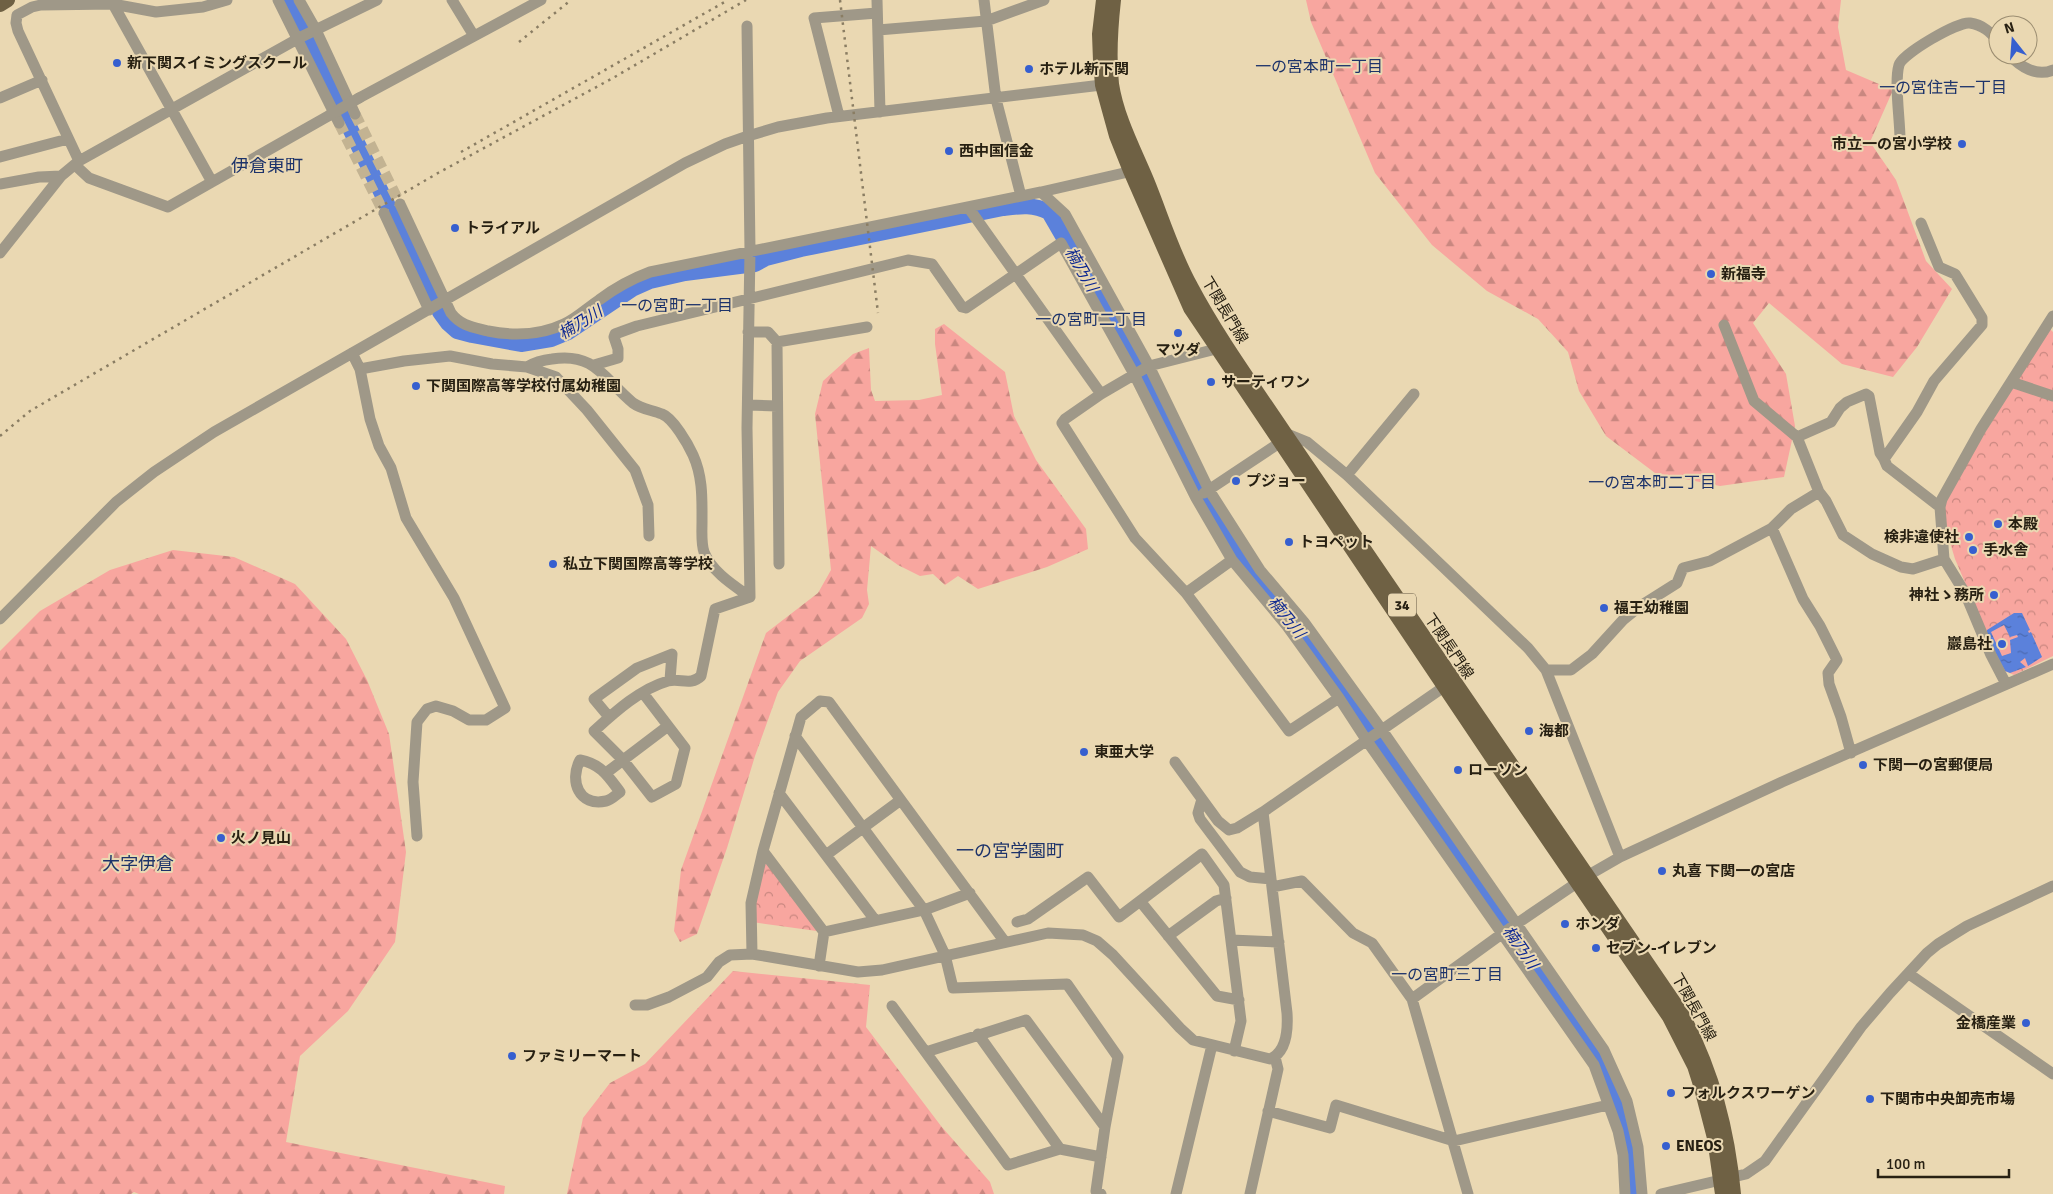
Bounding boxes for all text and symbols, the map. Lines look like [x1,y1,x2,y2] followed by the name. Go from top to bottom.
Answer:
[1988,15,2038,65] north arrow
[2002,18,2016,38] text: N
[127,54,307,72] place label: 新下関スイミングスクール
[111,57,123,69] marker: 新下関スイミングスクール
[1255,57,1383,77] district label: 一の宮本町一丁目
[1039,60,1129,78] place label: ホテル新下関
[1023,63,1035,75] marker: ホテル新下関
[1879,78,2007,98] district label: 一の宮住吉一丁目
[1832,135,1952,153] place label: 市立一の宮小学校
[1956,138,1968,150] marker: 市立一の宮小学校
[959,142,1034,160] place label: 西中国信金
[943,145,955,157] marker: 西中国信金
[231,155,303,177] district label: 伊倉東町
[465,219,540,237] place label: トライアル
[449,222,461,234] marker: トライアル
[1060,244,1103,297] water label: 楠乃川
[1721,265,1766,283] place label: 新福寺
[1705,268,1717,280] marker: 新福寺
[1198,273,1252,347] street label: 下関長門線
[621,296,733,316] district label: 一の宮町一丁目
[555,301,608,344] water label: 楠乃川
[1035,310,1147,330] district label: 一の宮町二丁目
[1172,327,1184,339] marker: マツダ
[1155,341,1201,359] place label: マツダ
[1221,373,1310,391] place label: サーティワン
[1205,376,1217,388] marker: サーティワン
[426,377,621,395] place label: 下関国際高等学校付属幼稚園
[410,380,422,392] marker: 下関国際高等学校付属幼稚園
[1246,472,1306,490] place label: プジョー
[1588,473,1716,493] district label: 一の宮本町二丁目
[1230,475,1242,487] marker: プジョー
[2008,515,2038,533] place label: 本殿
[1992,518,2004,530] marker: 本殿
[1884,528,1959,546] place label: 検非違使社
[1963,531,1975,543] marker: 検非違使社
[1299,533,1374,551] place label: トヨペット
[1283,536,1295,548] marker: トヨペット
[1983,541,2029,559] place label: 手水舎
[1967,544,1979,556] marker: 手水舎
[563,555,713,573] place label: 私立下関国際高等学校
[547,558,559,570] marker: 私立下関国際高等学校
[1908,586,1984,604] place label: 神社ゝ務所
[1988,589,2000,601] marker: 神社ゝ務所
[1263,593,1310,644] water label: 楠乃川
[1388,594,1416,616] road number: 34
[1613,599,1689,617] place label: 福王幼稚園
[1598,602,1610,614] marker: 福王幼稚園
[1421,610,1477,682] street label: 下関長門線
[1947,635,1992,653] place label: 巖島社
[1996,638,2008,650] marker: 巖島社
[1539,722,1569,740] place label: 海都
[1523,725,1535,737] marker: 海都
[1094,743,1154,761] place label: 東亜大学
[1078,746,1090,758] marker: 東亜大学
[1873,756,1993,774] place label: 下関一の宮郵便局
[1857,759,1869,771] marker: 下関一の宮郵便局
[1468,761,1528,779] place label: ローソン
[1452,764,1464,776] marker: ローソン
[231,829,291,847] place label: 火ノ見山
[215,832,227,844] marker: 火ノ見山
[956,840,1064,862] district label: 一の宮学園町
[102,853,174,875] district label: 大字伊倉
[1672,862,1795,880] place label: 丸喜 下関一の宮店
[1656,865,1668,877] marker: 丸喜 下関一の宮店
[1575,915,1620,933] place label: ホンダ
[1559,918,1571,930] marker: ホンダ
[1498,922,1543,975] water label: 楠乃川
[1606,939,1717,957] place label: セブン-イレブン
[1590,942,1602,954] marker: セブン-イレブン
[1391,965,1503,985] district label: 一の宮町三丁目
[1668,970,1720,1044] street label: 下関長門線
[1956,1014,2016,1032] place label: 金橋産業
[2020,1017,2032,1029] marker: 金橋産業
[522,1047,642,1065] place label: ファミリーマート
[506,1050,518,1062] marker: ファミリーマート
[1681,1084,1816,1102] place label: フォルクスワーゲン
[1665,1087,1677,1099] marker: フォルクスワーゲン
[1880,1090,2015,1108] place label: 下関市中央卸売市場
[1864,1093,1876,1105] marker: 下関市中央卸売市場
[1676,1137,1722,1155] place label: ENEOS
[1660,1140,1672,1152] marker: ENEOS
[1878,1146,2009,1178] scale bar
[1886,1155,1926,1173] text: 100 m

